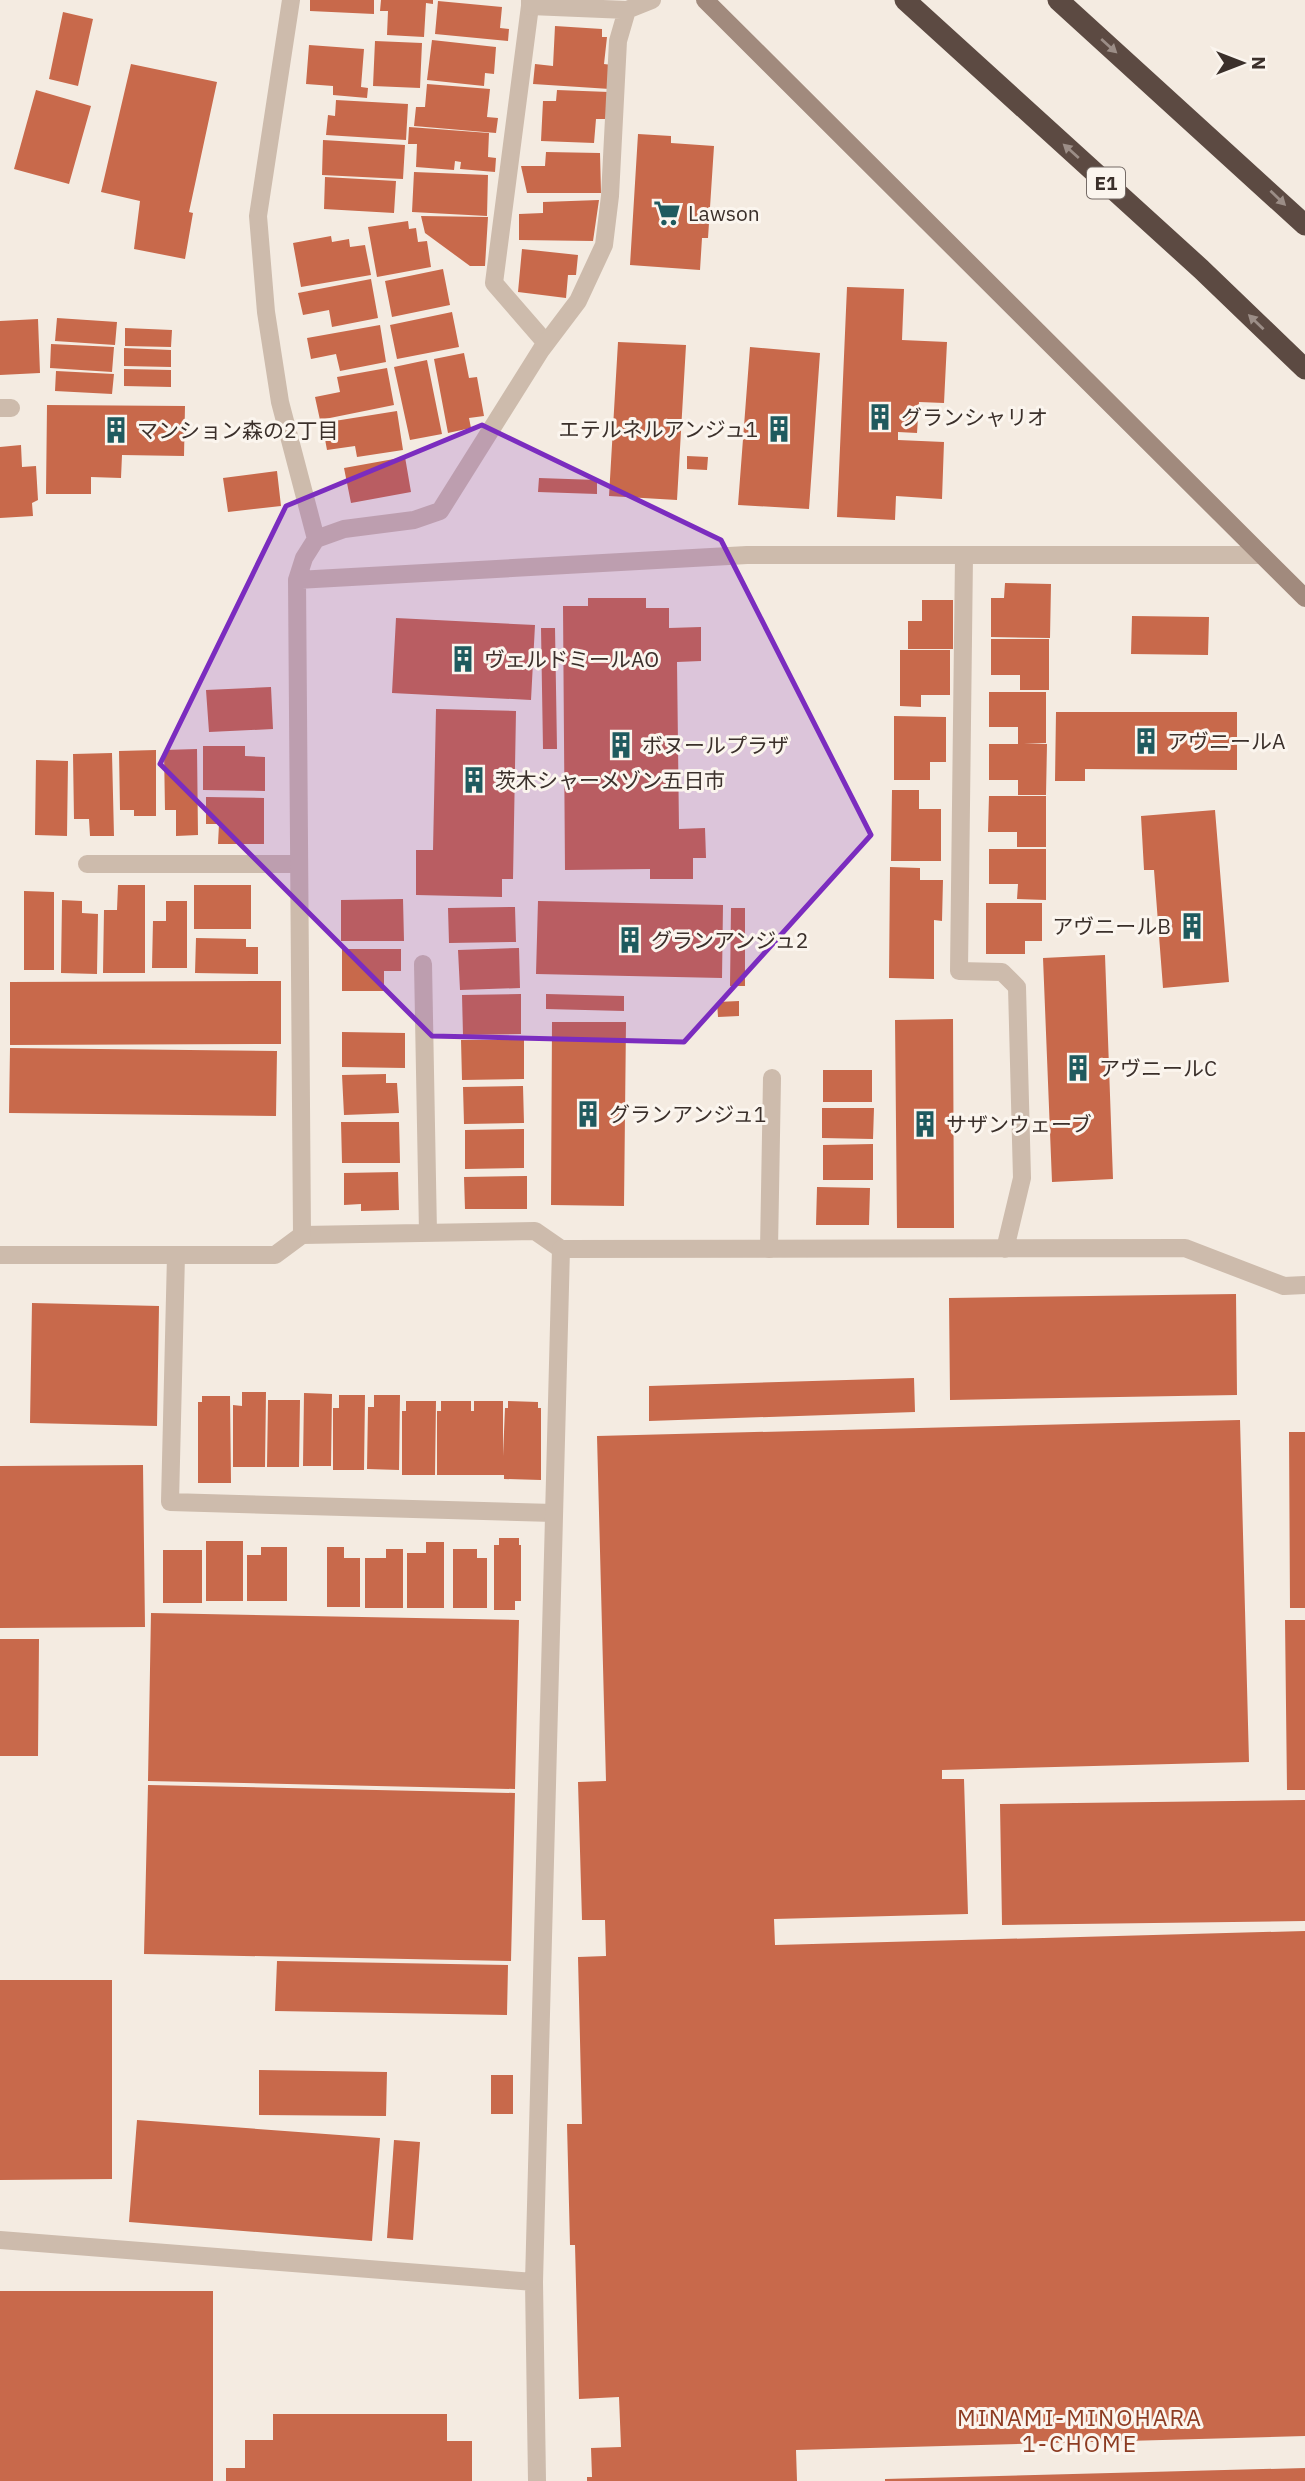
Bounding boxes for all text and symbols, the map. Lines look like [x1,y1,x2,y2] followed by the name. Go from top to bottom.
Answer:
[1207,28,1277,98] north arrow
[1100,37,1117,53] one-way arrow
[1247,56,1271,70] text: N
[1062,143,1080,159] one-way arrow
[1087,168,1125,198] road number: E1
[1269,190,1286,206] one-way arrow
[652,198,682,228] supermarket icon: Lawson
[688,199,760,227] place label: Lawson
[1248,315,1265,331] one-way arrow
[865,402,895,432] building icon: グランシャリオ
[901,403,1048,431] place label: グランシャリオ
[764,414,794,444] building icon: エテルネルアンジュ1
[101,415,131,445] building icon: マンション森の2丁目
[559,415,758,443] place label: エテルネルアンジュ1
[137,416,339,444] place label: マンション森の2丁目
[448,644,478,674] building icon: ヴェルドミールAO
[484,645,659,673] place label: ヴェルドミールAO
[1131,726,1161,756] building icon: アヴニールA
[1167,727,1285,755] place label: アヴニールA
[606,730,636,760] building icon: ボヌールプラザ
[642,731,789,759] place label: ボヌールプラザ
[459,765,489,795] building icon: 茨木シャーメゾン五日市
[495,766,725,794] place label: 茨木シャーメゾン五日市
[1177,911,1207,941] building icon: アヴニールB
[1052,912,1171,940] place label: アヴニールB
[615,925,645,955] building icon: グランアンジュ2
[651,926,808,954] place label: グランアンジュ2
[1063,1053,1093,1083] building icon: アヴニールC
[1099,1054,1217,1082] place label: アヴニールC
[573,1099,603,1129] building icon: グランアンジュ1
[609,1100,766,1128] place label: グランアンジュ1
[910,1109,940,1139] building icon: サザンウェーブ
[946,1110,1092,1138] place label: サザンウェーブ
[957,2402,1203,2458] district label: MINAMI-MINOHARA 1-CHOME

